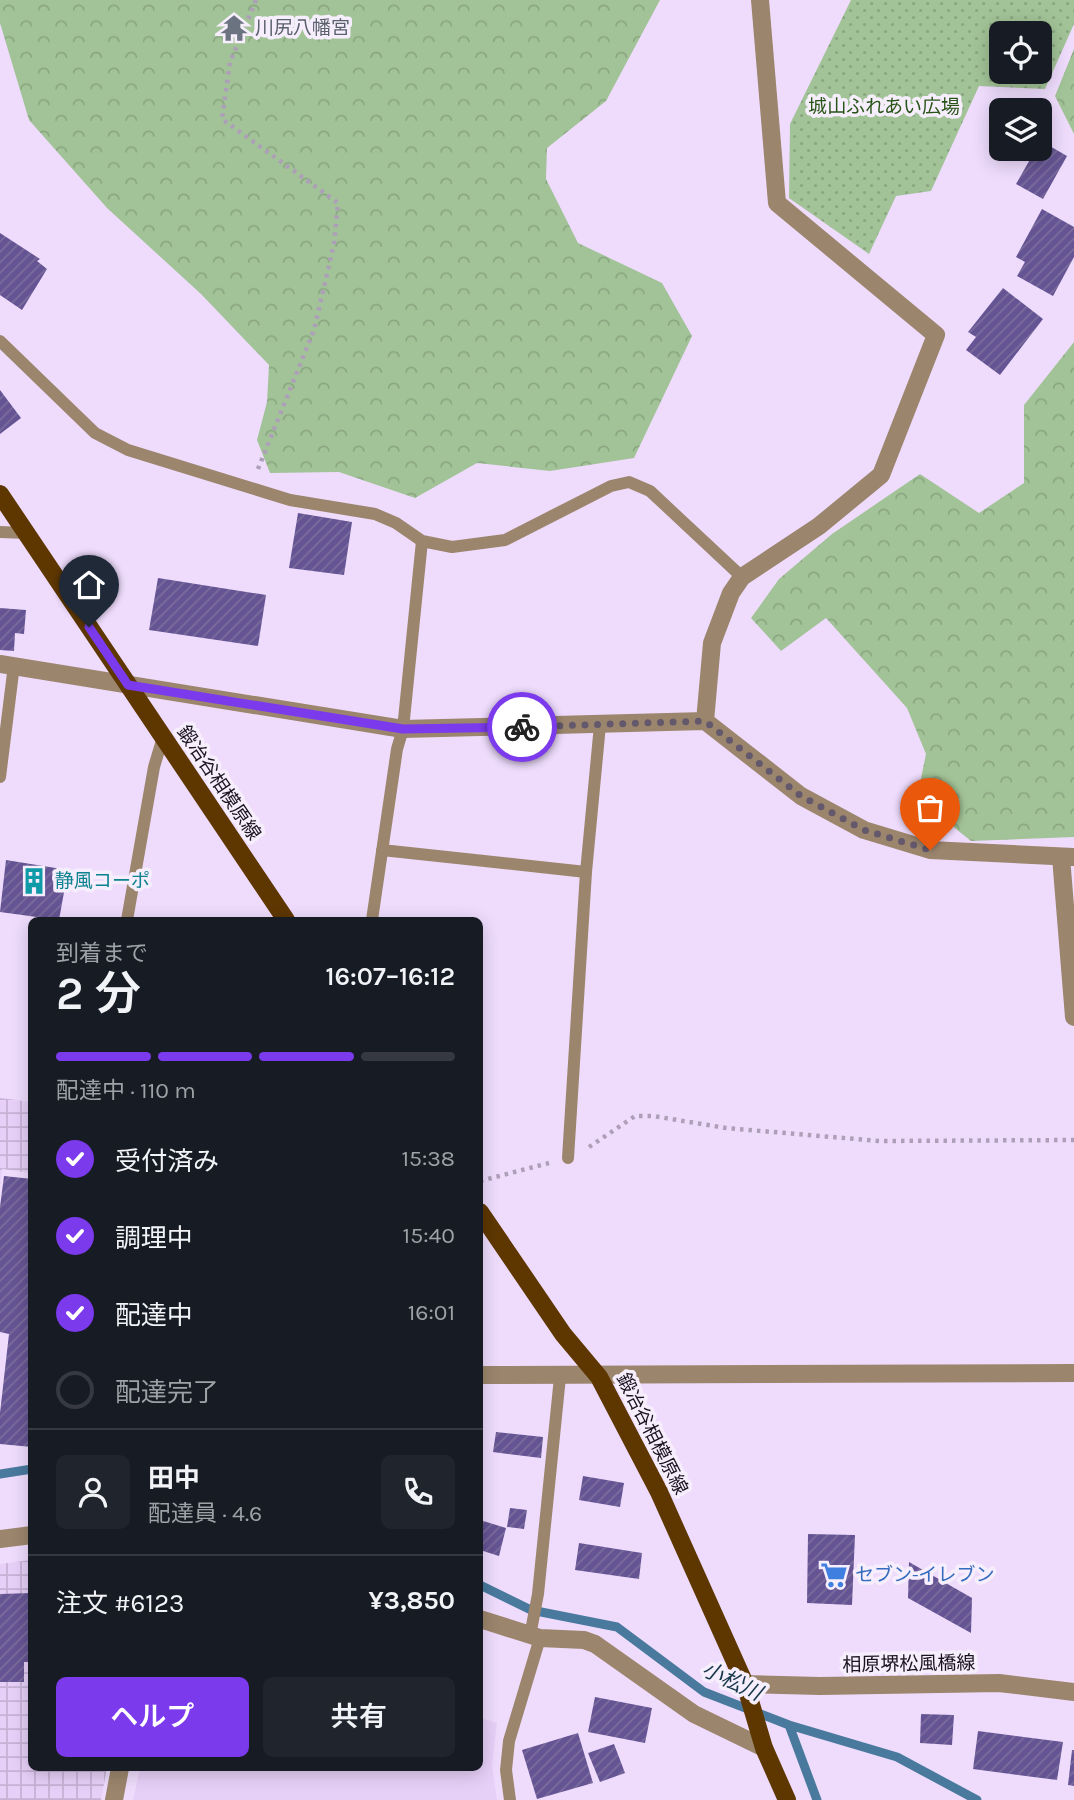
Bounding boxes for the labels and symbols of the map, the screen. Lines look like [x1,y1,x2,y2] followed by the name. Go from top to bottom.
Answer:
[219,13,249,43] temple icon: 川尻八幡宮
[255,17,350,39] place label: 川尻八幡宮
[808,96,960,118] park label: 城山ふれあい広場
[59,555,119,627] pin
[487,692,557,762] courier
[173,722,265,844] street label: 鍛冶谷相模原線
[900,778,960,850] pin
[19,866,49,896] building icon: 静風コーポ
[55,870,150,892] place label: 静風コーポ
[612,1370,692,1498] street label: 鍛冶谷相模原線
[819,1560,849,1590] supermarket icon: セブン-イレブン
[855,1564,995,1586] place label: セブン-イレブン
[842,1652,976,1676] street label: 相原堺松風橋線
[698,1657,767,1706] water label: 小松川

